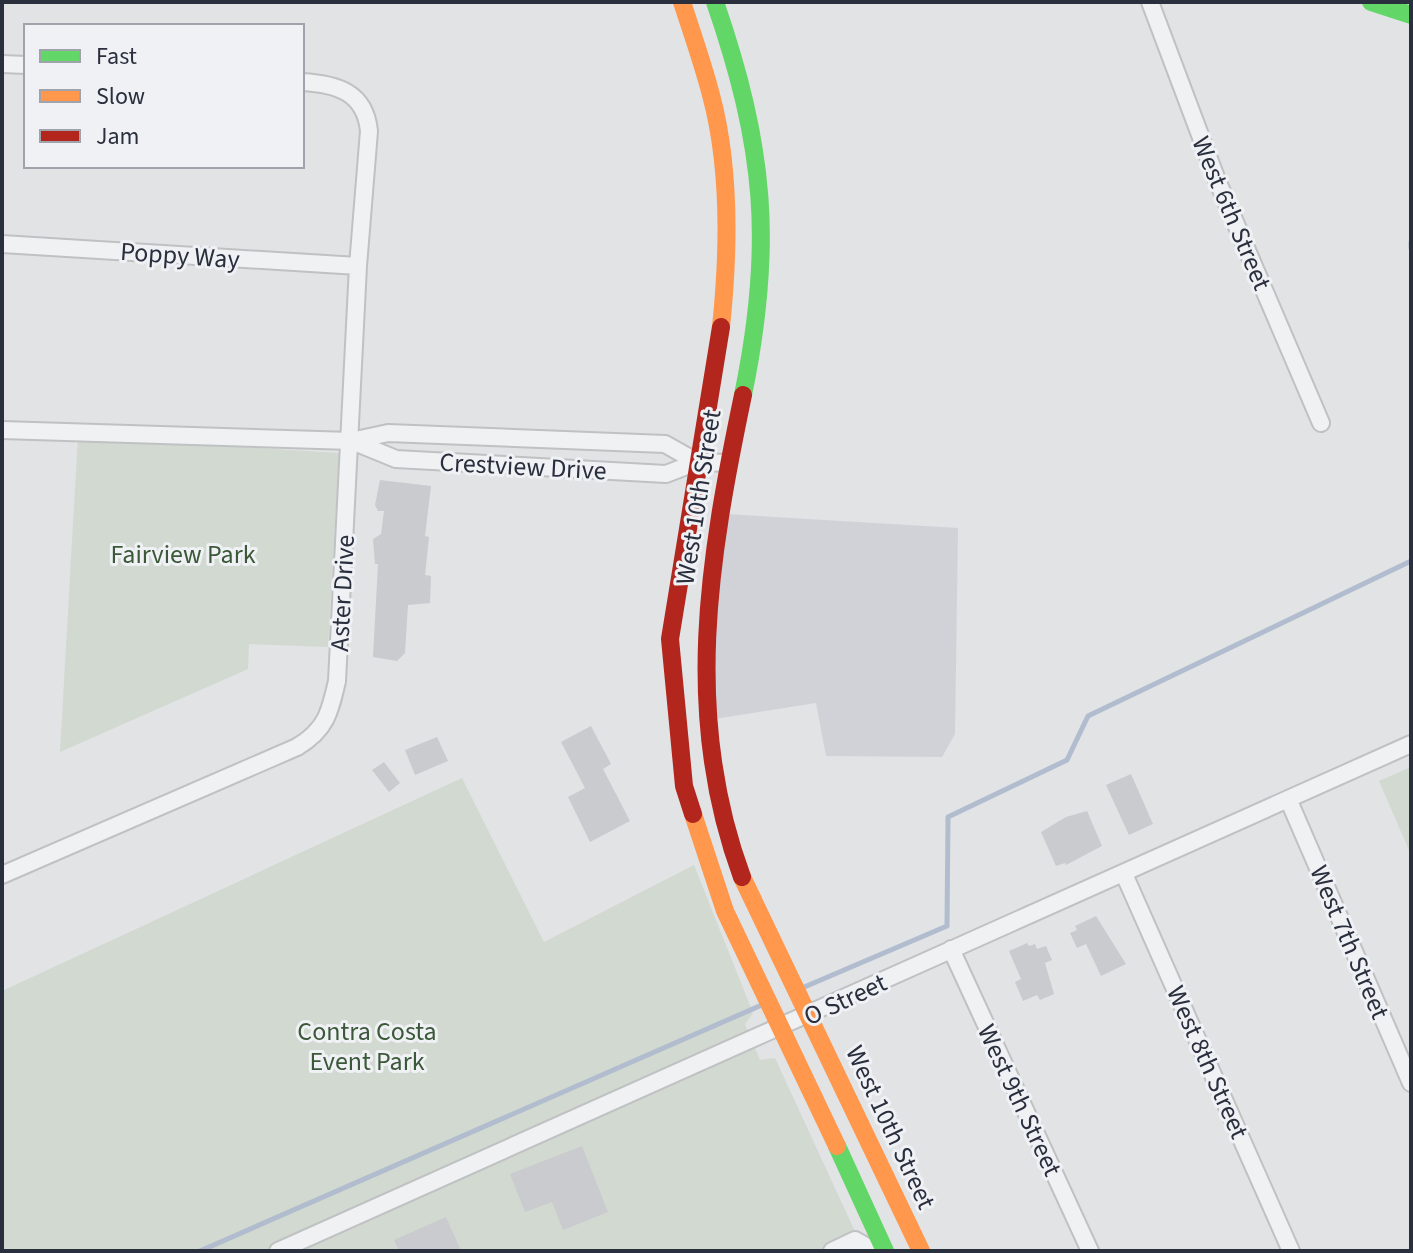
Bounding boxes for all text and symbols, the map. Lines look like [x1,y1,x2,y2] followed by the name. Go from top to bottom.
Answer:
[24,24,304,168] legend
[96,39,137,74] text: Fast
[96,79,145,114] text: Slow
[96,119,140,154] text: Jam
[1182,131,1281,296] street label: West 6th Street
[119,233,241,278] street label: Poppy Way
[666,407,731,587] street label: West 10th Street
[438,444,608,489] street label: Crestview Drive
[321,534,364,652] street label: Aster Drive
[110,536,256,573] park label: Fairview Park
[1300,860,1399,1025] street label: West 7th Street
[798,964,893,1035] street label: O Street
[1157,980,1258,1145] street label: West 8th Street
[297,1013,437,1080] park label: Contra Costa Event Park
[968,1018,1071,1182] street label: West 9th Street
[836,1039,945,1215] street label: West 10th Street

